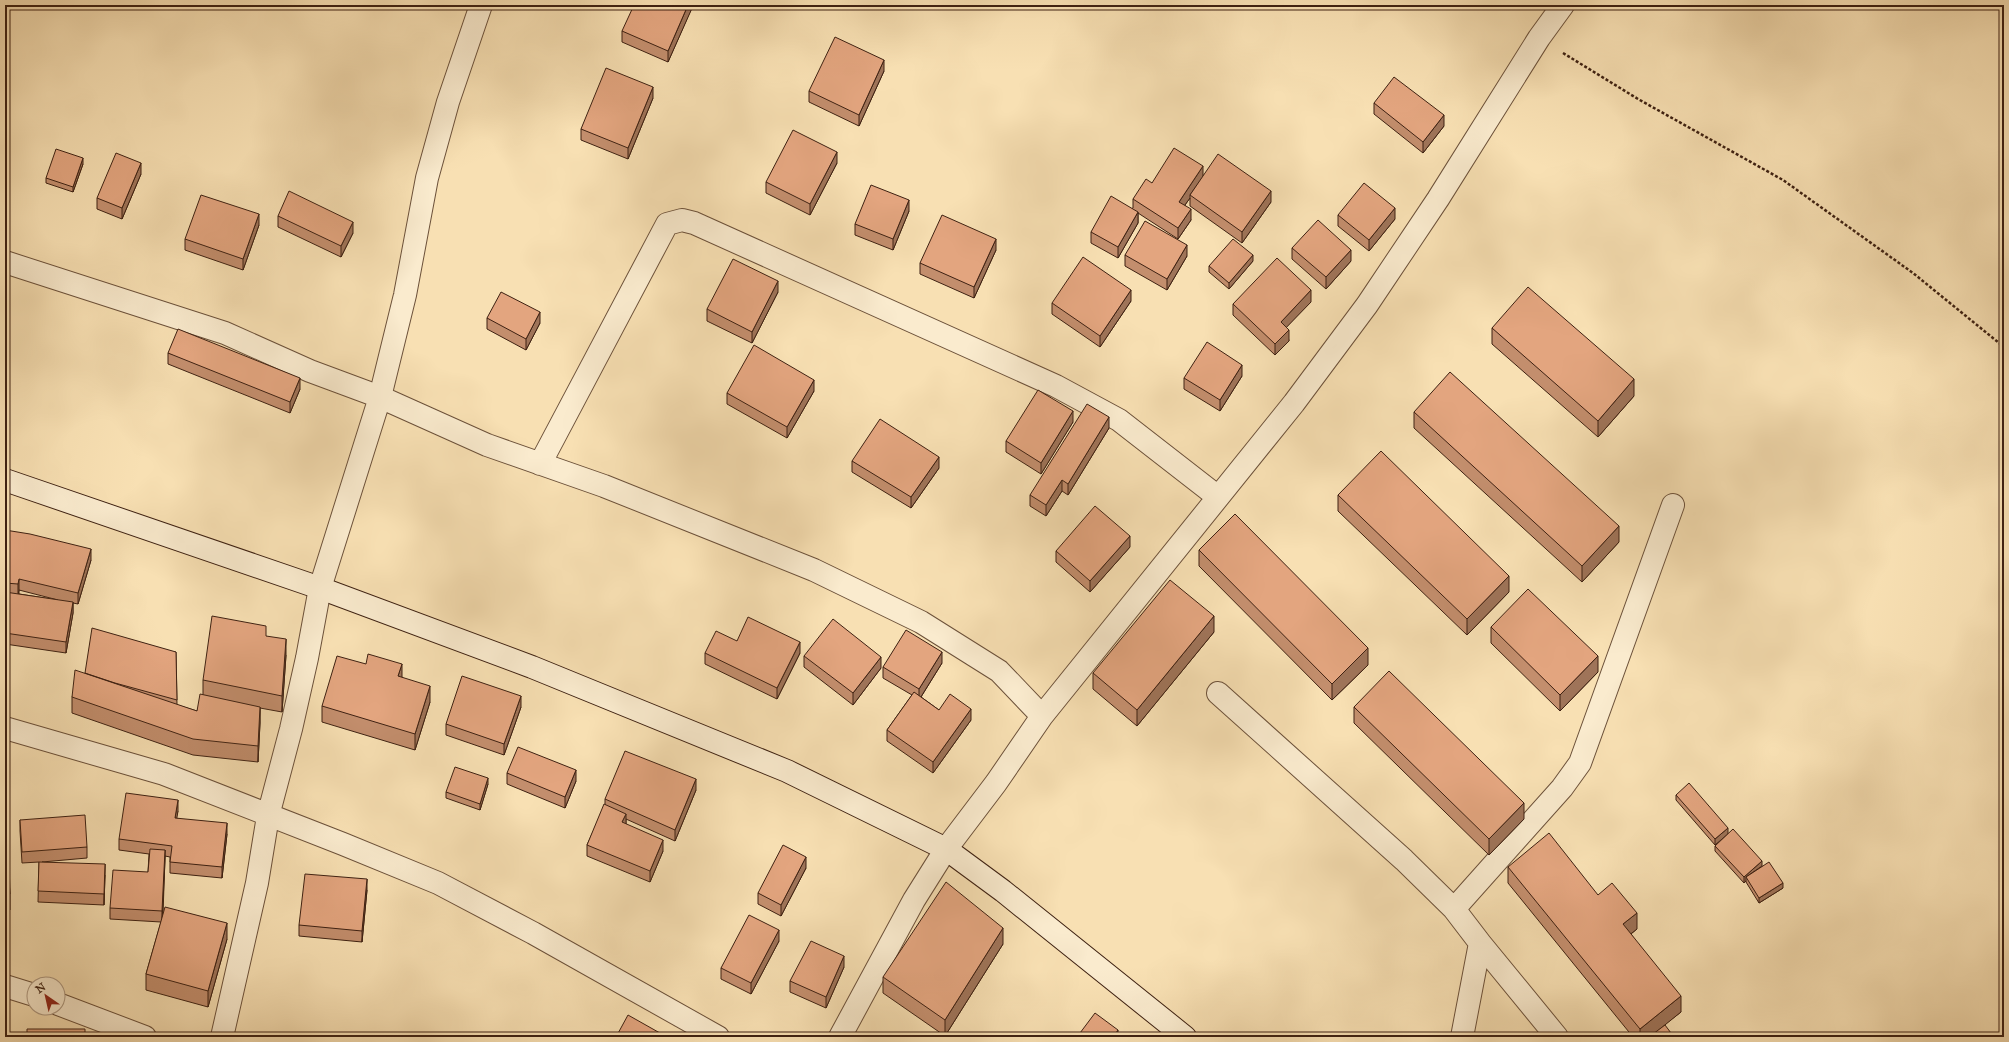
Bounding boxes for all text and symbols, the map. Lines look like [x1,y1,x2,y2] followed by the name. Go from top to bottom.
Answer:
[26,976,66,1016] north arrow
[33,980,49,996] text: N

